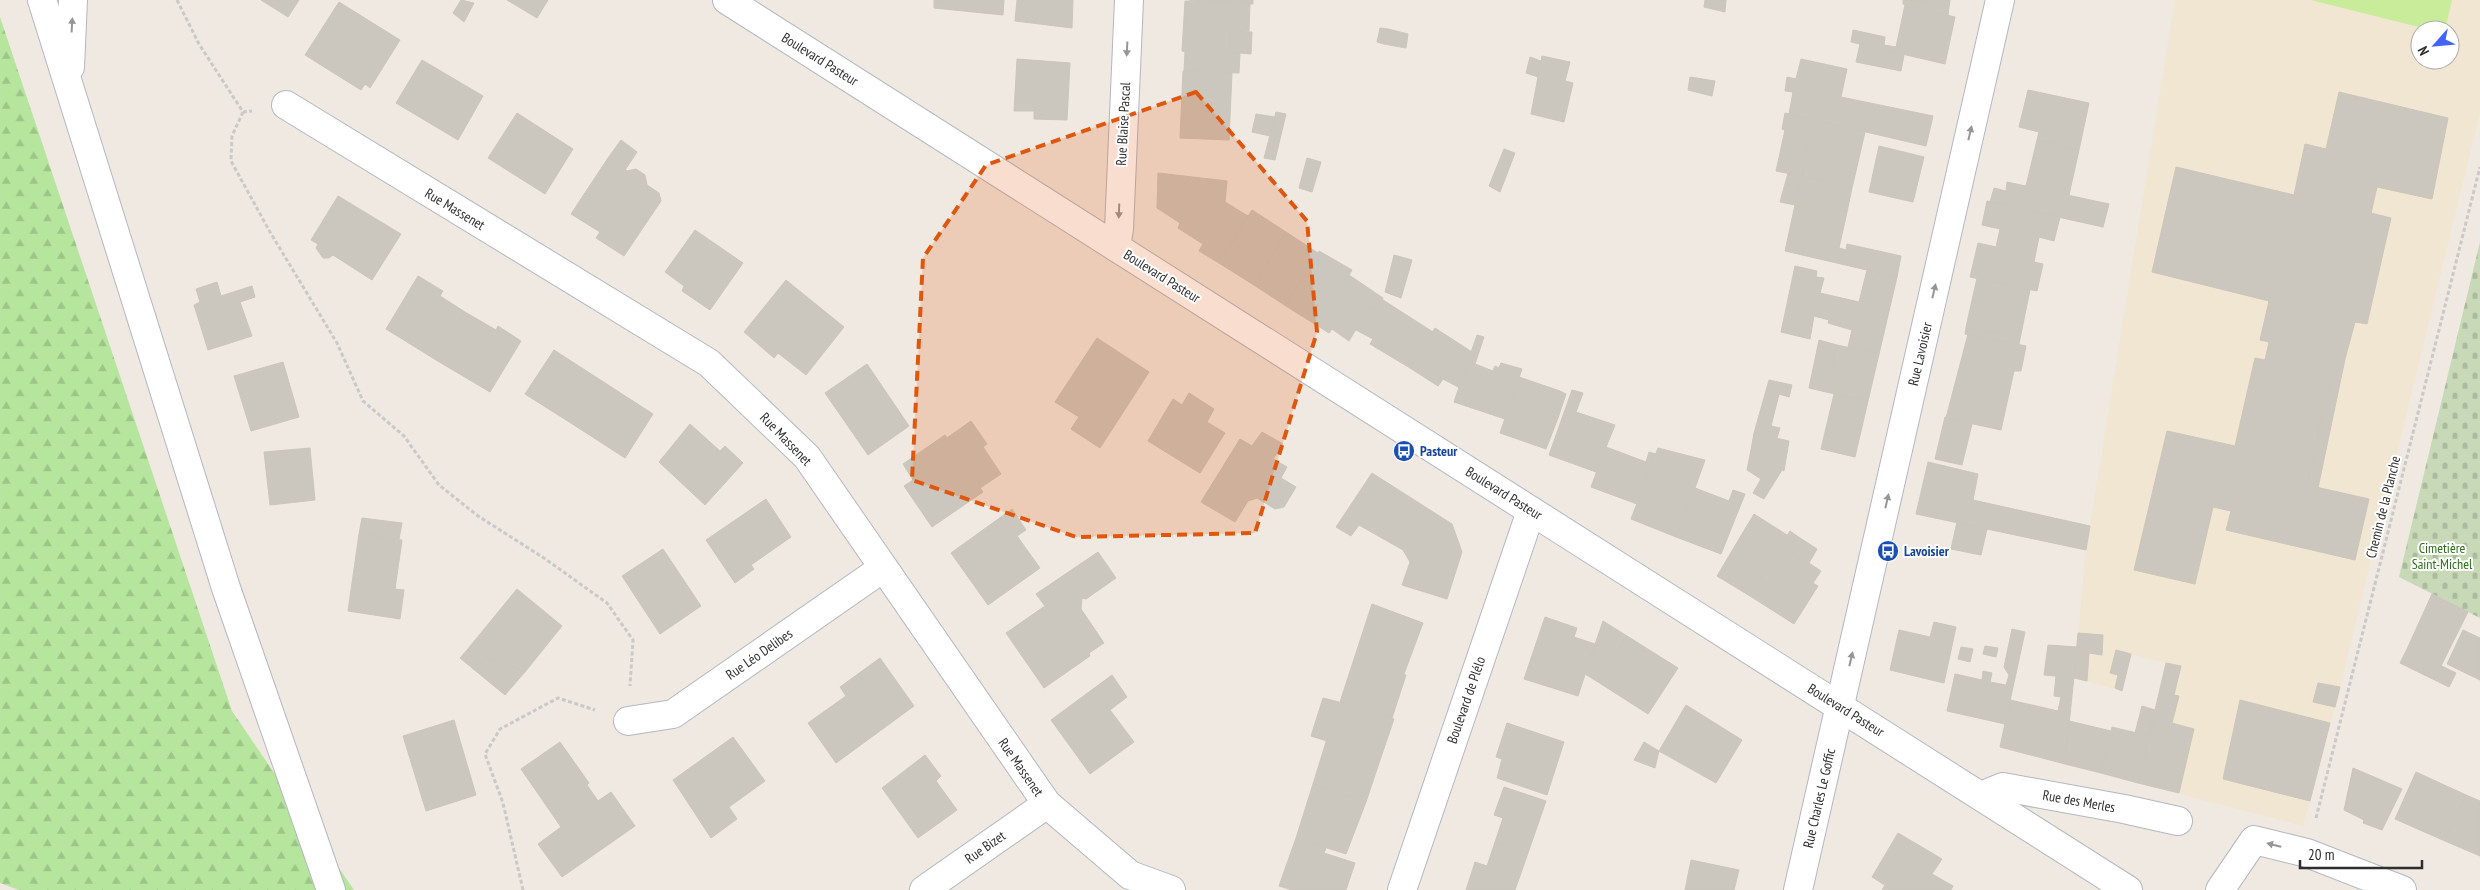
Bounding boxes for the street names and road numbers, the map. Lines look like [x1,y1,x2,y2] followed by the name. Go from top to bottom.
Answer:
[778,28,862,90] street label: Boulevard Pasteur
[1112,81,1134,166] street label: Rue Blaise Pascal
[422,184,489,234] street label: Rue Massenet
[1120,245,1204,307] street label: Boulevard Pasteur
[1904,320,1936,388] street label: Rue Lavoisier
[756,409,816,469] street label: Rue Massenet
[2362,454,2404,560] street label: Chemin de la Planche
[1462,462,1546,524] street label: Boulevard Pasteur
[722,624,796,684] street label: Rue Léo Delibes
[1443,654,1489,746] street label: Boulevard de Plélo
[1804,679,1888,741] street label: Boulevard Pasteur
[994,734,1048,800] street label: Rue Massenet
[1799,746,1839,850] street label: Rue Charles Le Goffic
[2041,786,2117,816] street label: Rue des Merles
[961,826,1009,867] street label: Rue Bizet

